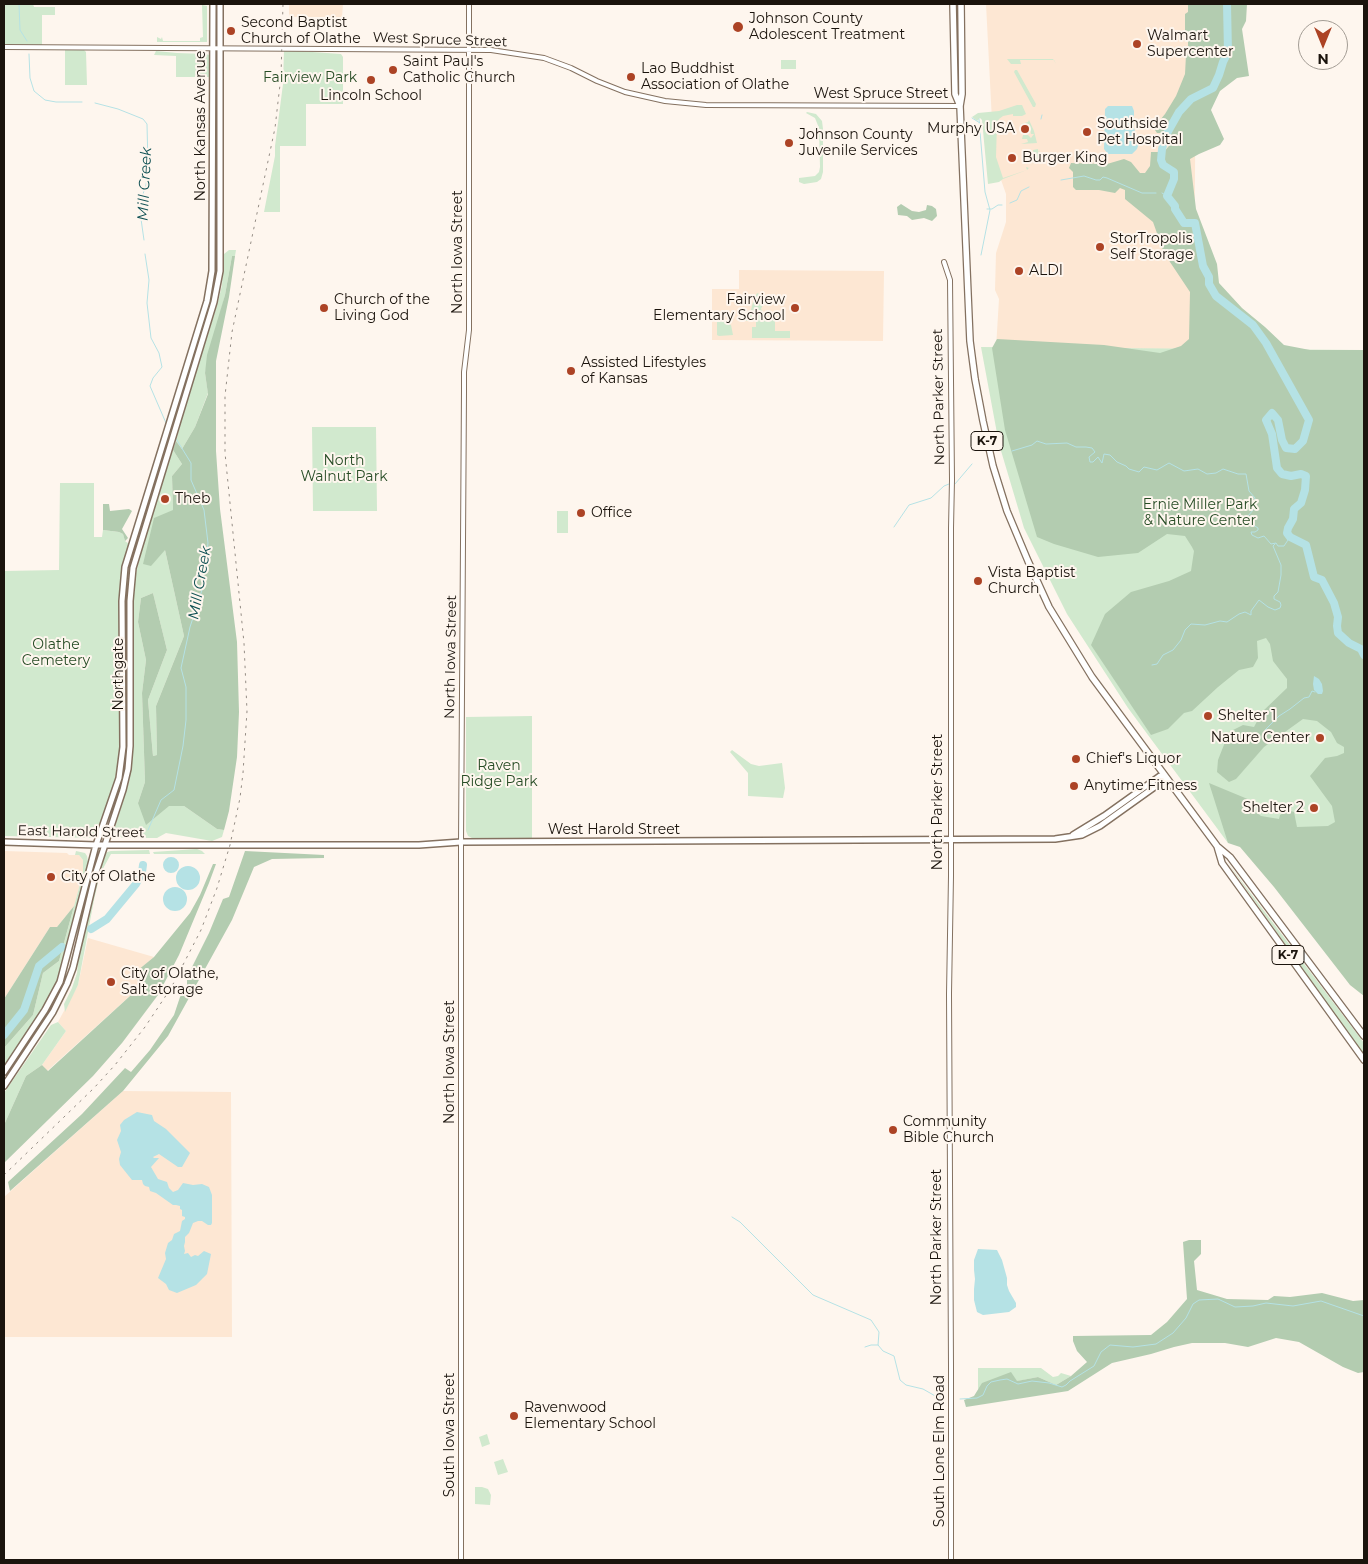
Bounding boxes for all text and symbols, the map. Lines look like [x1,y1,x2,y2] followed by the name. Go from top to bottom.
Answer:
[749,11,905,44] place label: Johnson County Adolescent Treatment
[241,15,361,48] place label: Second Baptist Church of Olathe
[731,20,745,34] marker: Johnson County Adolescent Treatment
[1298,20,1348,70] north arrow
[225,25,237,37] marker: Second Baptist Church of Olathe
[1147,28,1234,60] place label: Walmart Supercenter
[372,29,508,51] street label: West Spruce Street
[1131,38,1143,50] marker: Walmart Supercenter
[1317,50,1329,68] text: N
[193,51,209,201] street label: North Kansas Avenue
[403,54,516,86] place label: Saint Paul's Catholic Church
[641,61,789,94] place label: Lao Buddhist Association of Olathe
[387,64,399,76] marker: Saint Paul's Catholic Church
[263,70,357,86] park label: Fairview Park
[625,71,637,83] marker: Lao Buddhist Association of Olathe
[365,74,377,86] marker: Lincoln School
[814,86,948,102] street label: West Spruce Street
[320,88,422,104] place label: Lincoln School
[1097,116,1182,148] place label: Southside Pet Hospital
[927,121,1015,137] place label: Murphy USA
[1019,123,1031,135] marker: Murphy USA
[1081,126,1093,138] marker: Southside Pet Hospital
[799,127,918,160] place label: Johnson County Juvenile Services
[783,137,795,149] marker: Johnson County Juvenile Services
[134,147,156,221] water label: Mill Creek
[1022,150,1108,166] place label: Burger King
[1006,152,1018,164] marker: Burger King
[450,190,466,314] street label: North Iowa Street
[1110,231,1193,264] place label: StorTropolis Self Storage
[1094,241,1106,253] marker: StorTropolis Self Storage
[1029,263,1063,279] place label: ALDI
[1013,265,1025,277] marker: ALDI
[334,292,430,324] place label: Church of the Living God
[653,292,785,324] place label: Fairview Elementary School
[318,302,330,314] marker: Church of the Living God
[789,302,801,314] marker: Fairview Elementary School
[929,329,949,465] street label: North Parker Street
[581,355,706,388] place label: Assisted Lifestyles of Kansas
[565,365,577,377] marker: Assisted Lifestyles of Kansas
[971,432,1003,451] road number: K-7
[300,453,388,486] park label: North Walnut Park
[175,491,210,507] place label: Theb
[159,493,171,505] marker: Theb
[1143,497,1257,530] park label: Ernie Miller Park & Nature Center
[591,505,632,521] place label: Office
[575,507,587,519] marker: Office
[185,545,215,621] water label: Mill Creek
[988,565,1076,598] place label: Vista Baptist Church
[972,575,984,587] marker: Vista Baptist Church
[442,595,460,719] street label: North Iowa Street
[22,637,90,670] park label: Olathe Cemetery
[111,638,127,710] street label: Northgate
[1218,708,1276,724] place label: Shelter 1
[1202,710,1214,722] marker: Shelter 1
[1211,730,1310,746] place label: Nature Center
[1314,732,1326,744] marker: Nature Center
[930,734,946,870] street label: North Parker Street
[1086,751,1181,767] place label: Chief's Liquor
[1070,753,1082,765] marker: Chief's Liquor
[460,758,538,790] park label: Raven Ridge Park
[1084,778,1197,794] place label: Anytime Fitness
[1068,780,1080,792] marker: Anytime Fitness
[1243,800,1304,816] place label: Shelter 2
[1308,802,1320,814] marker: Shelter 2
[17,822,145,842] street label: East Harold Street
[548,822,680,838] street label: West Harold Street
[61,869,156,885] place label: City of Olathe
[45,871,57,883] marker: City of Olathe
[1272,946,1304,964] road number: K-7
[121,966,219,999] place label: City of Olathe, Salt storage
[105,976,117,988] marker: City of Olathe, Salt storage
[442,1000,458,1124] street label: North Iowa Street
[903,1114,994,1146] place label: Community Bible Church
[887,1124,899,1136] marker: Community Bible Church
[929,1169,945,1305] street label: North Parker Street
[442,1373,458,1497] street label: South Iowa Street
[932,1375,948,1527] street label: South Lone Elm Road
[524,1400,656,1432] place label: Ravenwood Elementary School
[508,1410,520,1422] marker: Ravenwood Elementary School

